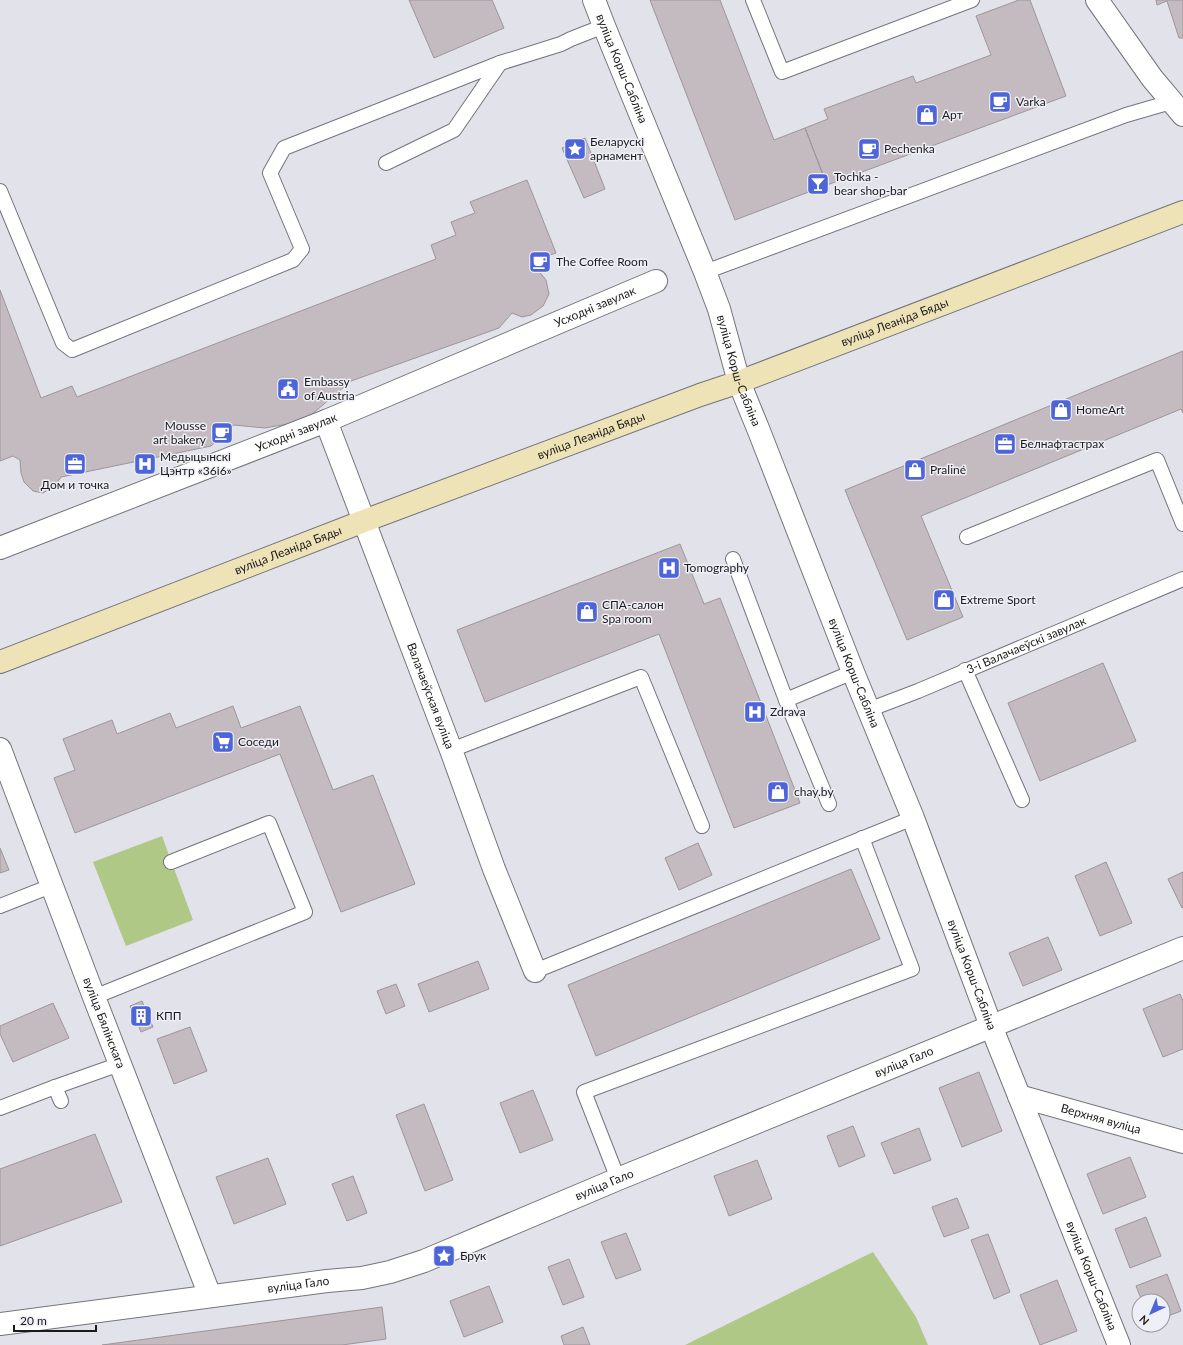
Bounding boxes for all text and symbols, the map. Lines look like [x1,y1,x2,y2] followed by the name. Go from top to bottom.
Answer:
[593,12,651,125] street label: вуліца Корш-Сабліна
[987,89,1013,115] cafe icon: Varka
[1016,94,1046,109] place label: Varka
[914,102,940,128] shop icon: Арт
[942,107,963,122] place label: Арт
[590,134,644,163] place label: Беларускі арнамент
[562,136,588,162] place icon: Беларускі арнамент
[856,136,882,162] cafe icon: Pechenka
[884,141,935,156] place label: Pechenka
[834,169,908,198] place label: Tochka - bear shop-bar
[805,171,831,197] bar icon: Tochka - bear shop-bar
[527,249,553,275] cafe icon: The Coffee Room
[556,254,648,269] place label: The Coffee Room
[552,282,638,330] street label: Усходні завулак
[839,295,950,349] street label: вуліца Леаніда Бяды
[714,313,764,428] street label: вуліца Корш-Сабліна
[304,374,355,403] place label: Embassy of Austria
[275,376,301,402] public building icon: Embassy of Austria
[1048,397,1074,423] shop icon: HomeArt
[1076,402,1125,417] place label: HomeArt
[535,408,647,462] street label: вуліца Леаніда Бяды
[253,409,340,455] street label: Усходні завулак
[153,418,207,447] place label: Mousse art bakery
[209,420,235,446] cafe icon: Mousse art bakery
[992,431,1018,457] office icon: Белнафтастрах
[1020,436,1104,451] place label: Белнафтастрах
[160,449,232,478] place label: Медыцынскі Цэнтр «36і6»
[62,451,88,477] office icon: Дом и точка
[132,451,158,477] hospital icon: Медыцынскі Цэнтр «36і6»
[902,457,928,483] shop icon: Praliné
[930,462,966,477] place label: Praliné
[41,477,109,492] place label: Дом и точка
[232,522,344,577] street label: вуліца Леаніда Бяды
[656,555,682,581] hospital icon: Tomography
[684,560,750,575] place label: Tomography
[931,587,957,613] shop icon: Extreme Sport
[960,592,1036,607] place label: Extreme Sport
[602,597,664,626] place label: СПА-салон Spa room
[574,599,600,625] shop icon: СПА-салон Spa room
[964,613,1089,677] street label: 3-і Валачаеўскі завулак
[826,616,883,730] street label: вуліца Корш-Сабліна
[404,640,458,751] street label: Валачаеўская вуліца
[742,699,768,725] hospital icon: Zdrava
[770,704,806,719] place label: Zdrava
[210,729,236,755] supermarket icon: Соседи
[238,734,279,749] place label: Соседи
[765,779,791,805] shop icon: chay.by
[794,784,834,799] place label: chay.by
[945,917,1000,1032] street label: вуліца Корш-Сабліна
[80,975,129,1070] street label: вуліца Бялінскага
[128,1003,154,1029] building icon: КПП
[156,1008,182,1023] place label: КПП
[872,1043,936,1080] street label: вуліца Гало
[1059,1100,1143,1137] street label: Верхняя вуліца
[572,1165,636,1203] street label: вуліца Гало
[1063,1219,1120,1333] street label: вуліца Корш-Сабліна
[431,1243,457,1269] place icon: Брук
[460,1248,487,1263] place label: Брук
[267,1273,330,1296] street label: вуліца Гало
[1131,1293,1171,1333] north arrow
[14,1307,96,1333] scale bar
[20,1313,47,1328] text: 20 m
[1136,1313,1151,1328] text: N

